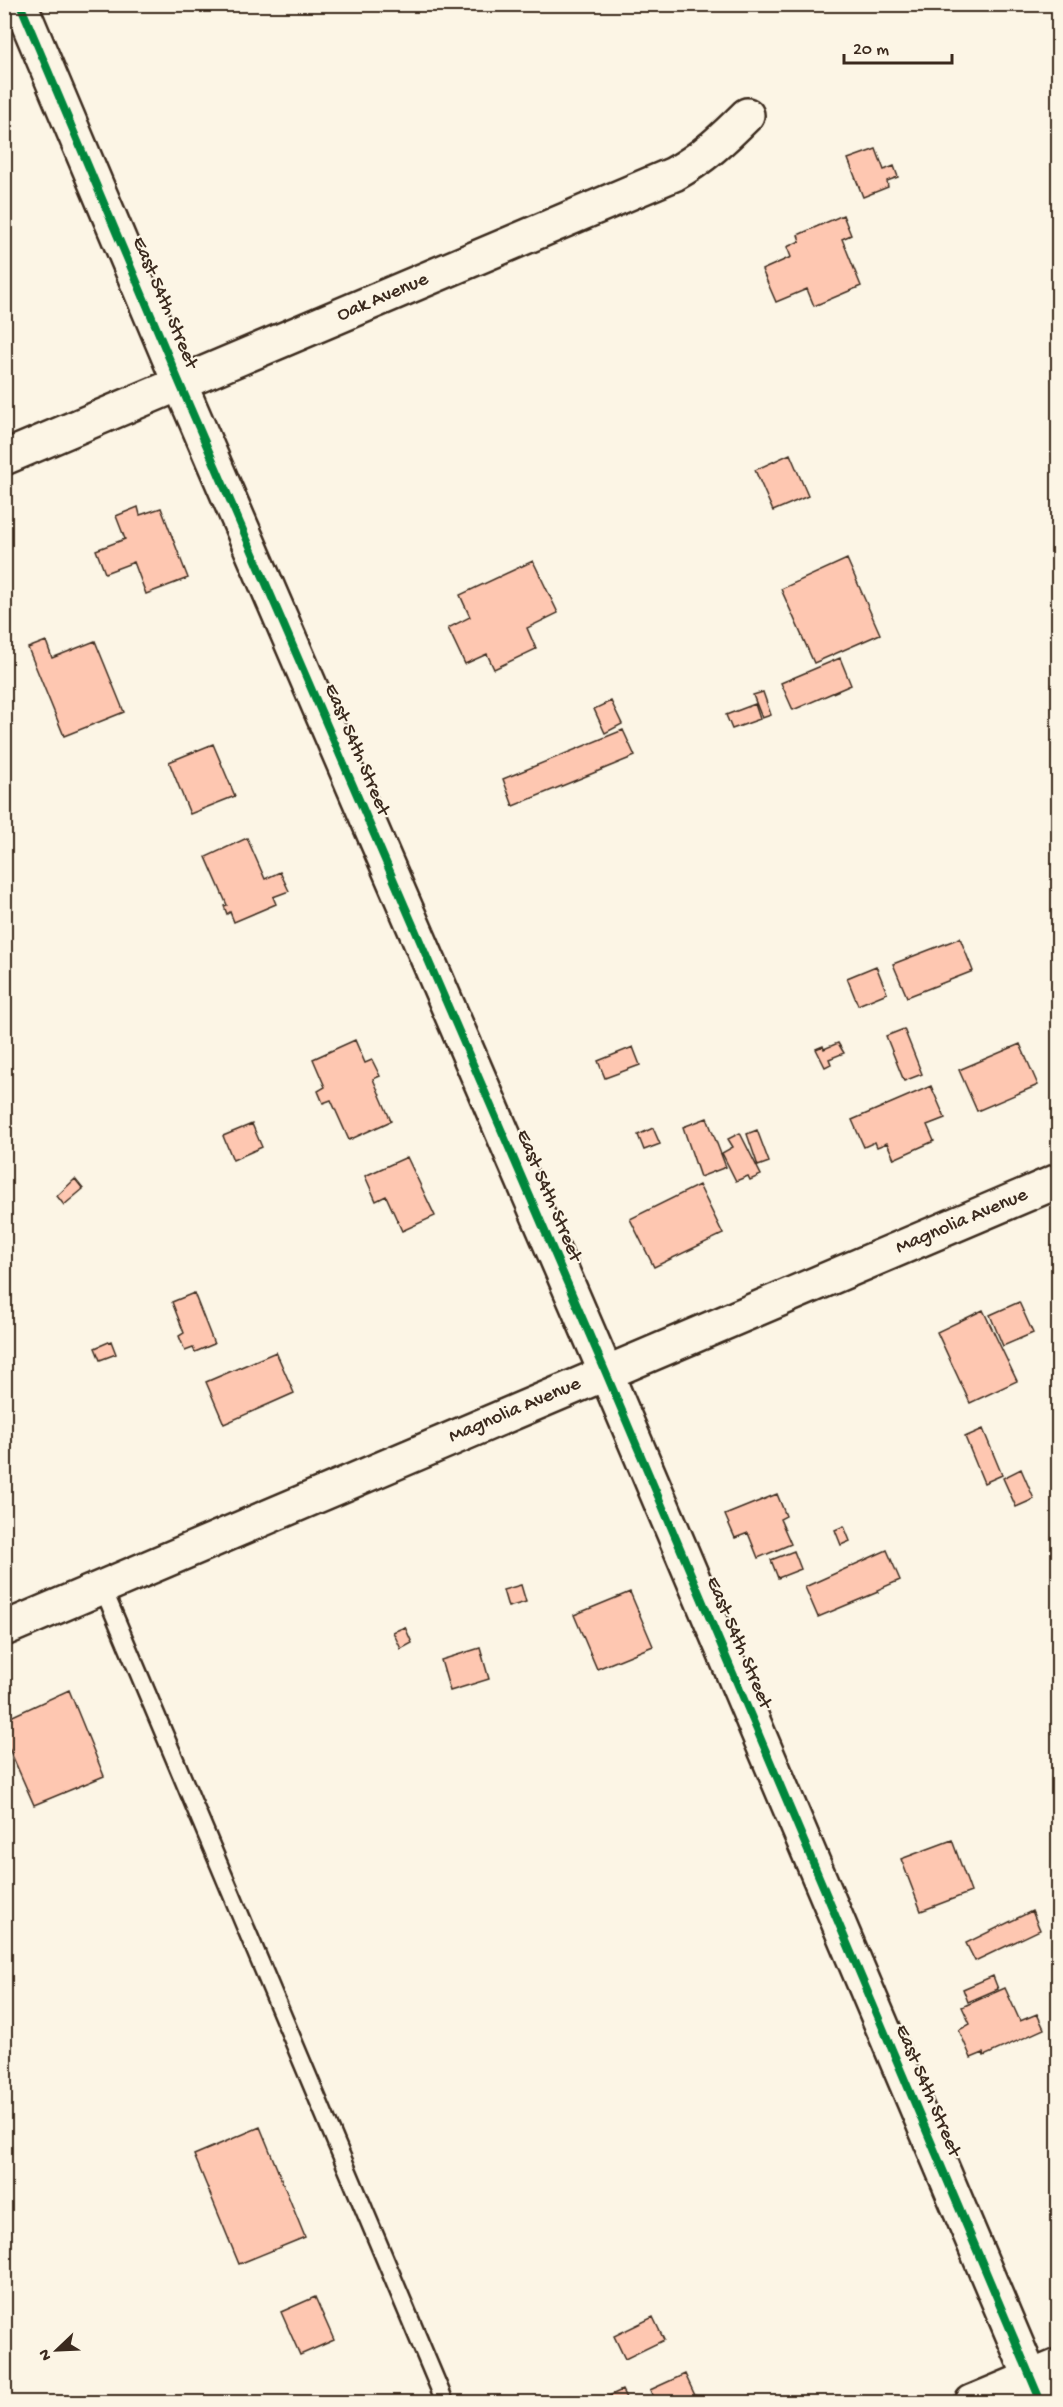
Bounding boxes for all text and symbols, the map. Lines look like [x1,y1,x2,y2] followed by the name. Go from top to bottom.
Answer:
[844,27,952,65] scale bar
[853,40,889,61] text: 20 m
[126,234,203,374] street label: East 54th Street
[334,268,433,328] street label: Oak Avenue
[318,681,395,821] street label: East 54th Street
[510,1127,587,1267] street label: East 54th Street
[893,1184,1032,1260] street label: Magnolia Avenue
[446,1373,585,1449] street label: Magnolia Avenue
[700,1574,777,1714] street label: East 54th Street
[889,2022,966,2162] street label: East 54th Street
[27,2320,87,2380] north arrow
[35,2345,57,2363] text: N

